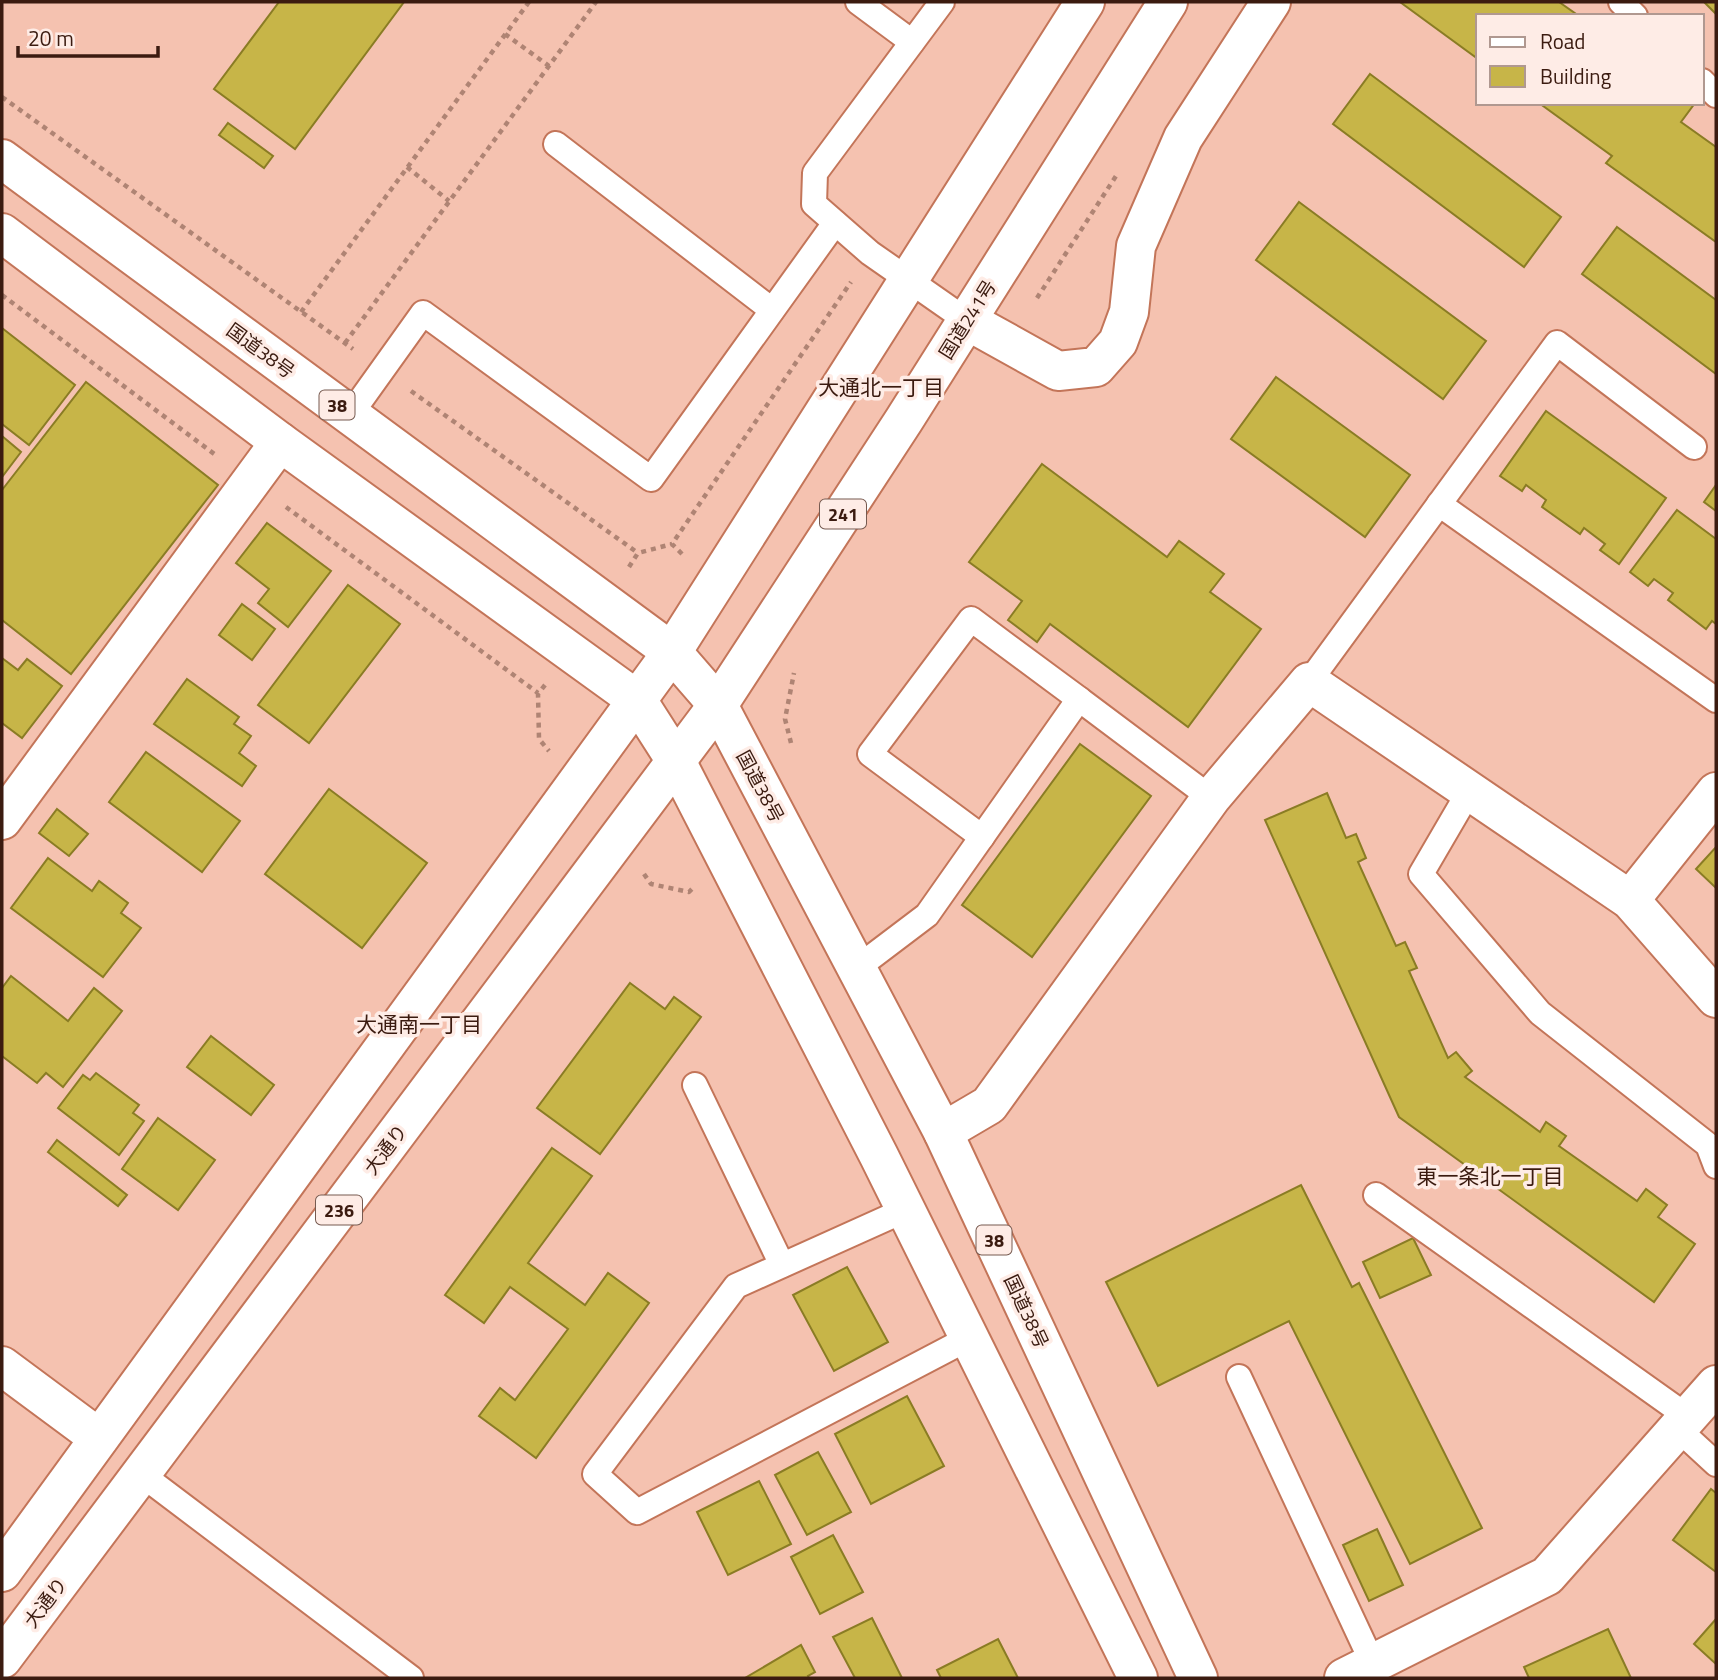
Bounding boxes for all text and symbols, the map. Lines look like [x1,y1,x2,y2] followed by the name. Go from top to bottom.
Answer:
[18,14,158,58] scale bar
[1476,14,1704,105] legend
[28,22,74,54] text: 20 m
[1540,25,1585,57] text: Road
[1540,60,1612,92] text: Building
[931,274,1003,364] street label: 国道241号
[221,315,301,385] street label: 国道38号
[818,371,944,403] district label: 大通北一丁目
[320,390,354,419] road number: 38
[820,500,866,528] road number: 241
[730,745,792,827] street label: 国道38号
[356,1008,482,1040] district label: 大通南一丁目
[356,1118,414,1180] street label: 大通り
[1417,1160,1564,1192] district label: 東一条北一丁目
[316,1196,362,1224] road number: 236
[976,1226,1012,1254] road number: 38
[997,1269,1057,1353] street label: 国道38号
[16,1571,74,1633] street label: 大通り

